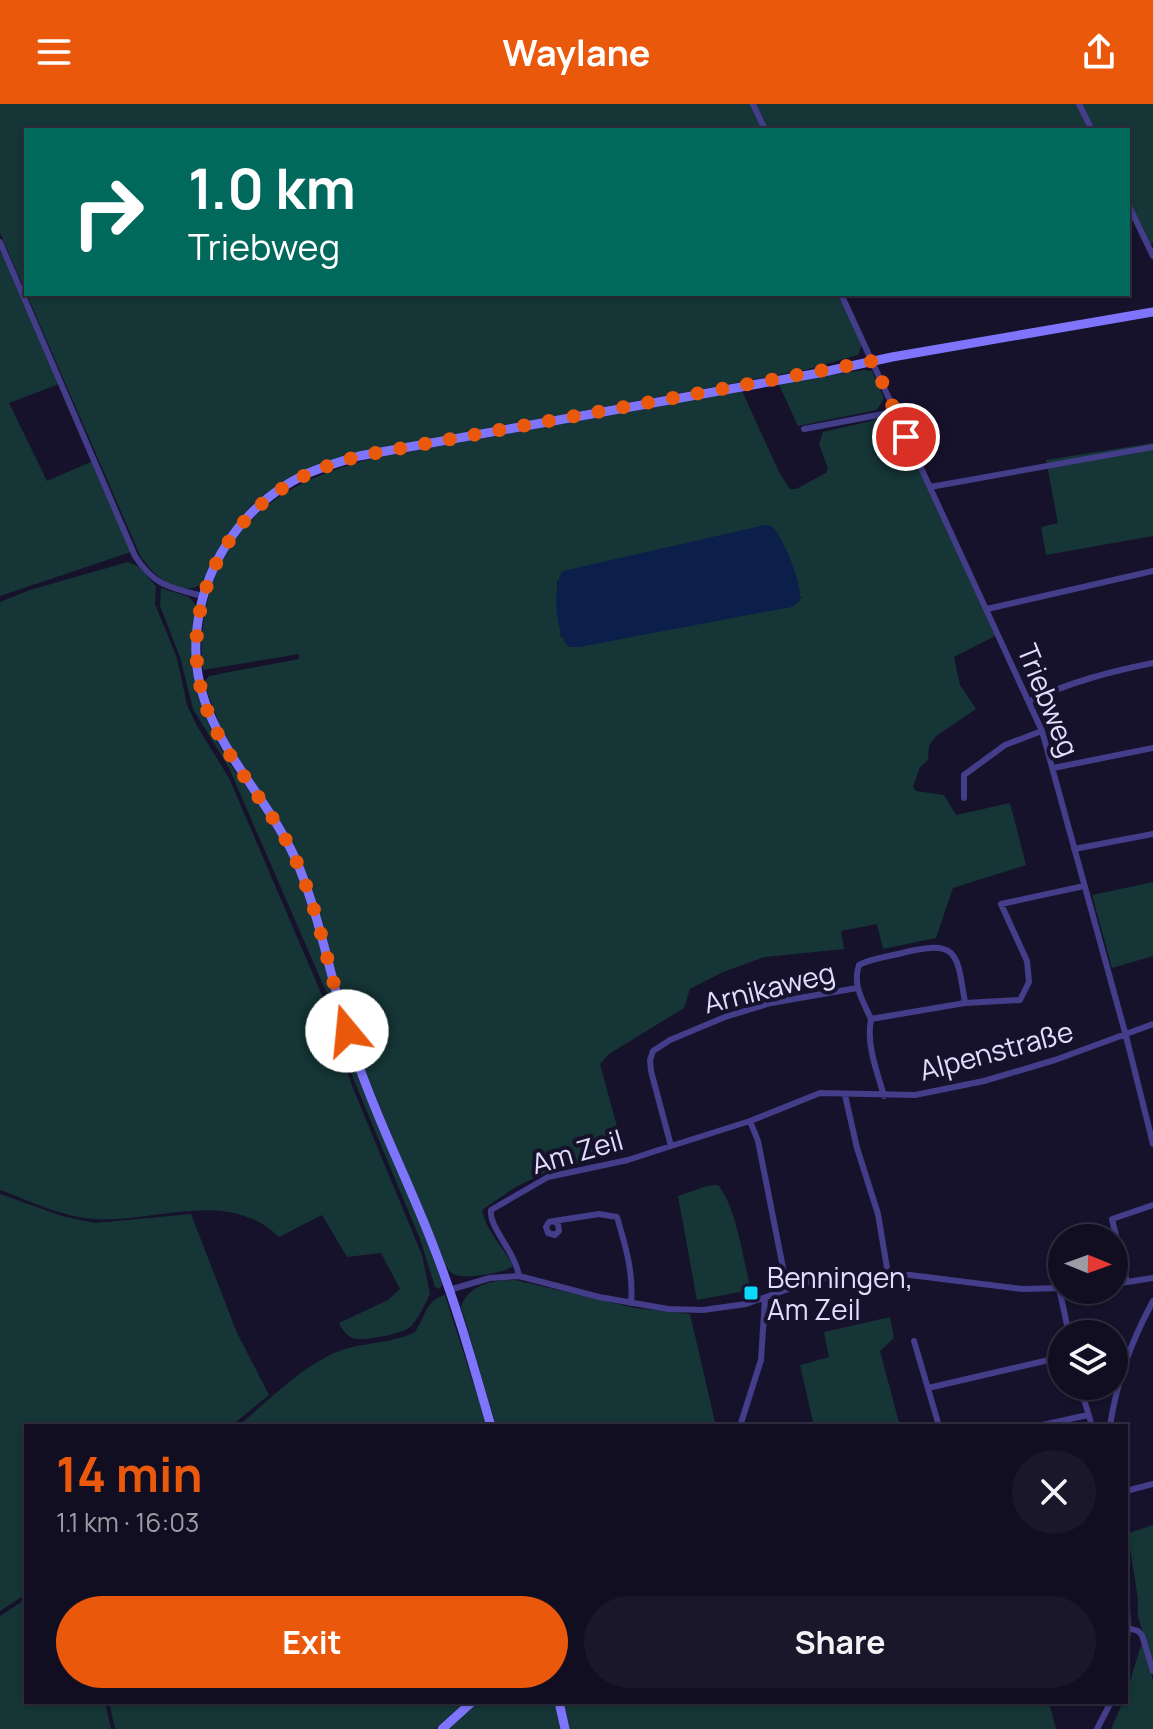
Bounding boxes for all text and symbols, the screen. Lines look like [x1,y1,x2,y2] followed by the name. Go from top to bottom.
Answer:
[502,28,651,77] text: Waylane
[32,30,76,74] icon: menu
[1077,30,1121,74] icon: share
[188,149,356,226] text: 1.0 km
[56,160,160,264] icon: right
[188,222,340,271] text: Triebweg
[872,403,940,471] pin
[884,415,928,459] icon: arrive
[1009,638,1089,762] street label: Triebweg
[700,952,838,1022] street label: Arnikaweg
[305,989,389,1073] position arrow
[915,1011,1077,1089] street label: Alpenstraße
[527,1120,627,1182] street label: Am Zeil
[1048,1224,1128,1304] north arrow
[1048,1224,1128,1400] map controls
[767,1258,913,1328] place label: Benningen, Am Zeil
[742,1284,760,1302] marker: Benningen, Am Zeil
[1048,1320,1128,1400] button: layers
[56,1441,202,1506] text: 14 min
[1012,1450,1096,1534] button: close
[56,1504,199,1540] text: 1.1 km · 16:03
[56,1596,568,1688] button: Exit
[584,1596,1096,1688] button: Share

